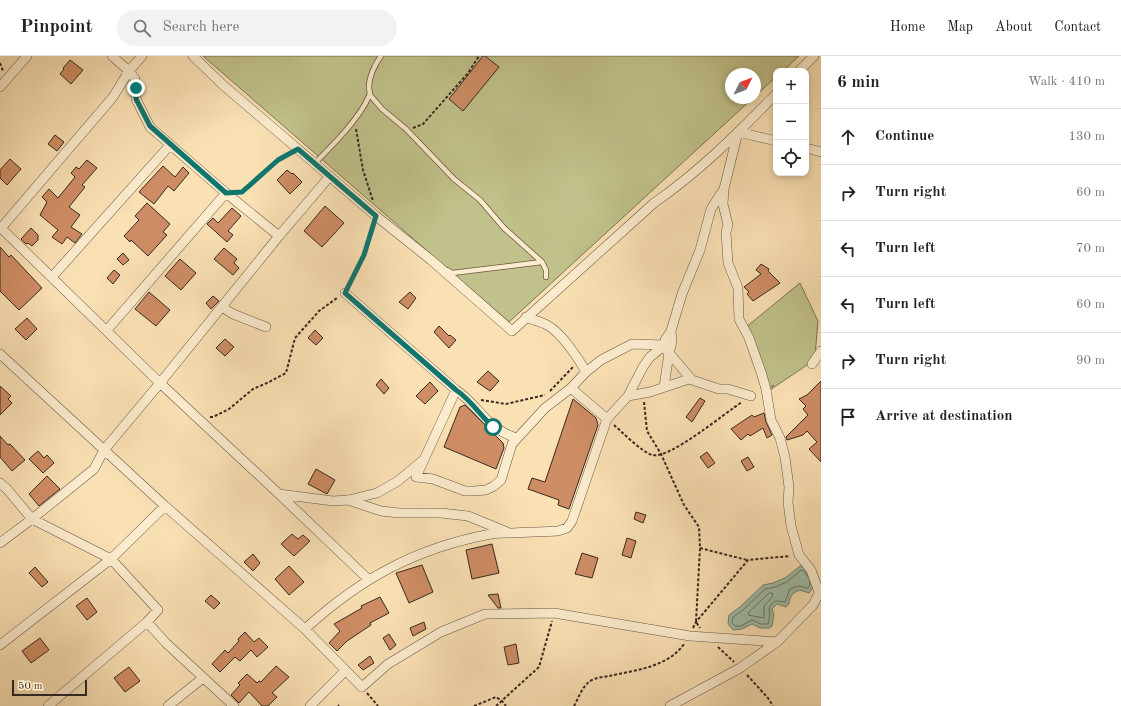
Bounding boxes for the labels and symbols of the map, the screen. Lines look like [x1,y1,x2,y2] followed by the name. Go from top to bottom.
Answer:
[725,68,761,104] north arrow
[127,79,145,97] route end
[484,418,502,436] route start
[12,678,87,697] scale bar

